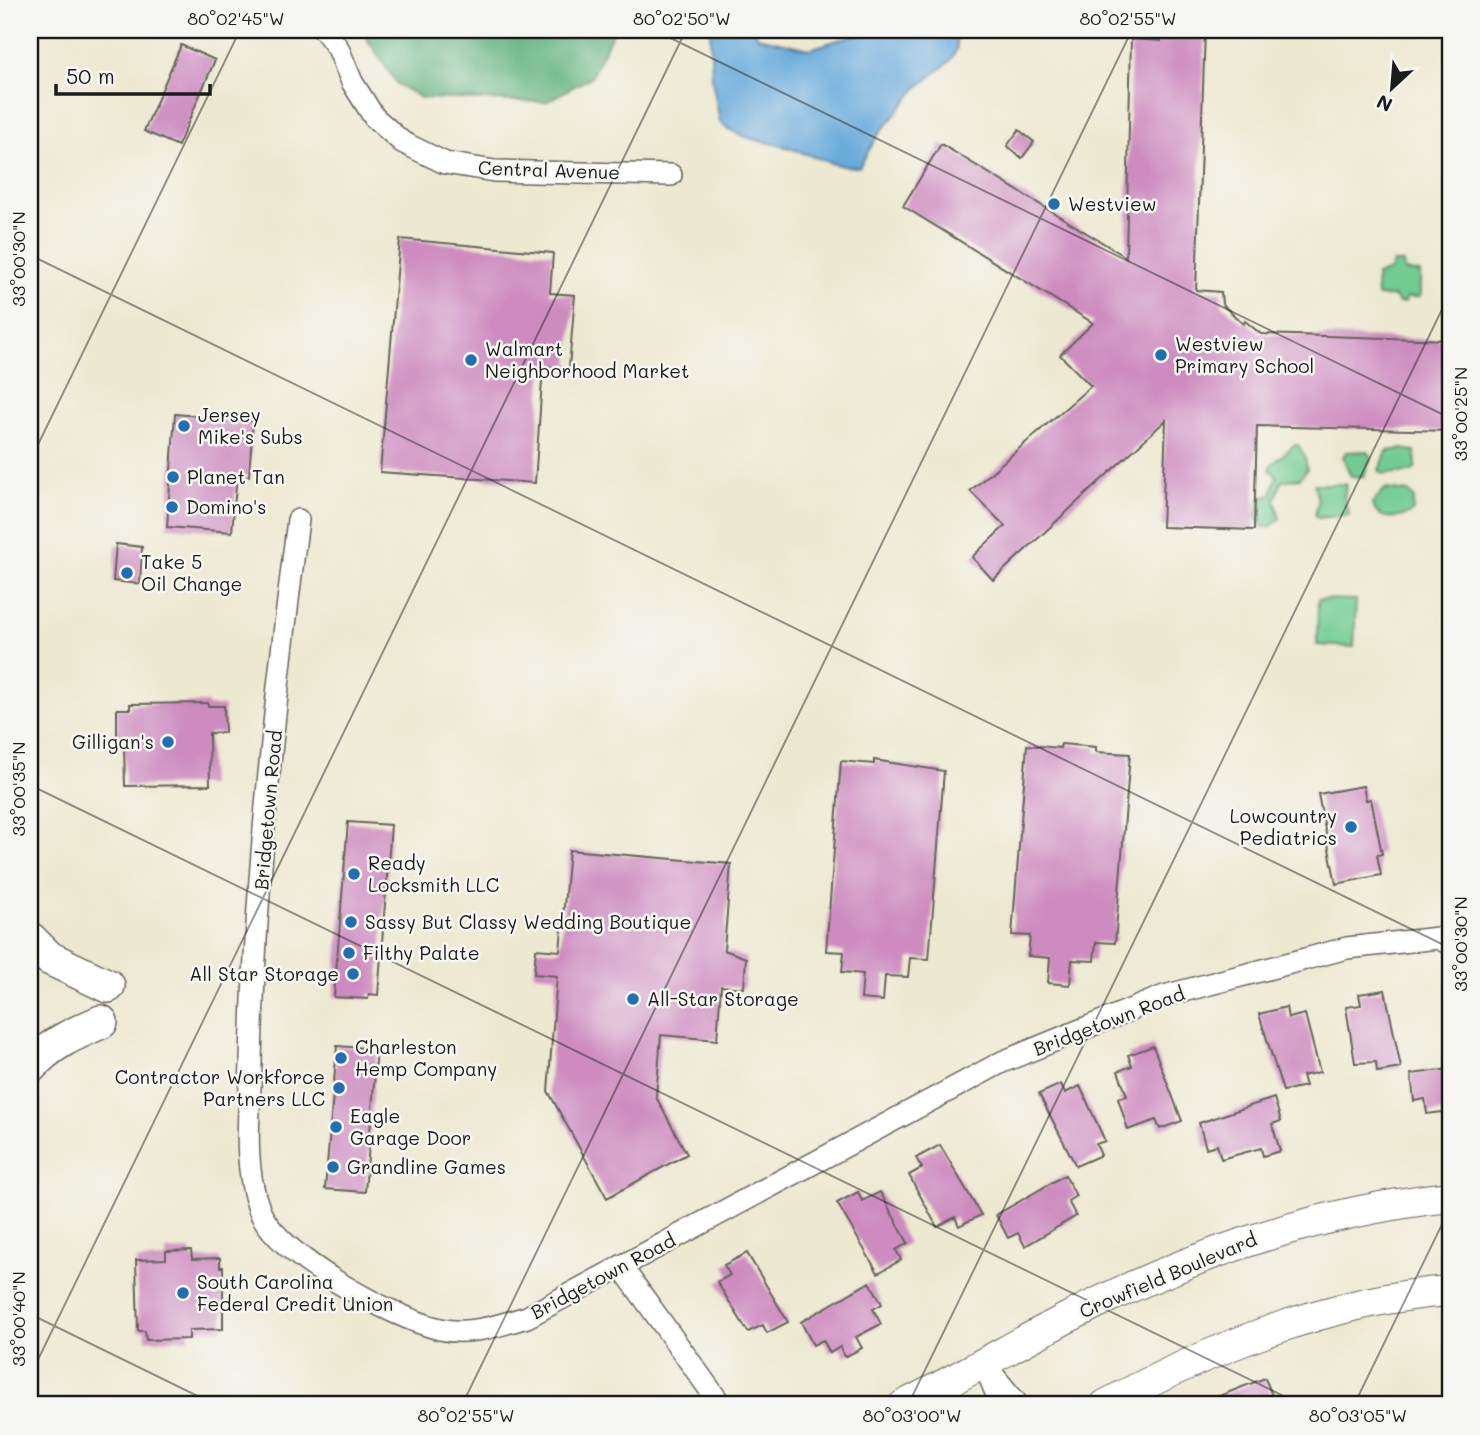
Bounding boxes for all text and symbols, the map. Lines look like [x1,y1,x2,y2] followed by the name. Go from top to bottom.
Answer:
[187,6,285,30] text: 80°02'45"W
[633,6,731,30] text: 80°02'50"W
[1079,6,1177,30] text: 80°02'55"W
[56,52,210,96] scale bar
[1358,52,1428,122] north arrow
[66,62,115,89] text: 50 m
[1372,89,1396,118] text: N
[478,155,621,184] street label: Central Avenue
[1068,191,1156,216] place label: Westview
[1046,196,1062,212] marker: Westview
[6,211,30,307] text: 33°00'30"N
[1175,331,1314,378] place label: Westview Primary School
[485,336,689,383] place label: Walmart Neighborhood Market
[1153,347,1169,363] marker: Westview Primary School
[463,352,479,368] marker: Walmart Neighborhood Market
[1448,367,1472,461] text: 33°00'25"N
[198,402,303,449] place label: Jersey Mike's Subs
[176,418,192,434] marker: Jersey Mike's Subs
[187,464,285,489] place label: Planet Tan
[165,469,181,485] marker: Planet Tan
[186,494,267,519] place label: Domino's
[164,499,180,515] marker: Domino's
[141,549,242,596] place label: Take 5 Oil Change
[119,565,135,581] marker: Take 5 Oil Change
[72,729,154,754] place label: Gilligan's
[248,729,287,891] street label: Bridgetown Road
[160,734,176,750] marker: Gilligan's
[6,742,30,836] text: 33°00'35"N
[1230,803,1337,850] place label: Lowcountry Pediatrics
[1343,819,1359,835] marker: Lowcountry Pediatrics
[368,850,499,897] place label: Ready Locksmith LLC
[346,866,362,882] marker: Ready Locksmith LLC
[1448,896,1472,992] text: 33°00'30"N
[365,909,691,934] place label: Sassy But Classy Wedding Boutique
[343,914,359,930] marker: Sassy But Classy Wedding Boutique
[363,940,479,965] place label: Filthy Palate
[341,945,357,961] marker: Filthy Palate
[189,961,339,986] place label: All Star Storage
[345,966,361,982] marker: All Star Storage
[1030,980,1188,1061] street label: Bridgetown Road
[647,986,799,1011] place label: All-Star Storage
[625,991,641,1007] marker: All-Star Storage
[355,1034,497,1081] place label: Charleston Hemp Company
[333,1050,349,1066] marker: Charleston Hemp Company
[115,1064,325,1111] place label: Contractor Workforce Partners LLC
[331,1080,347,1096] marker: Contractor Workforce Partners LLC
[350,1103,471,1150] place label: Eagle Garage Door
[328,1119,344,1135] marker: Eagle Garage Door
[347,1154,506,1179] place label: Grandline Games
[325,1159,341,1175] marker: Grandline Games
[1075,1226,1260,1323] street label: Crowfield Boulevard
[526,1227,679,1324] street label: Bridgetown Road
[197,1269,393,1316] place label: South Carolina Federal Credit Union
[6,1271,30,1367] text: 33°00'40"N
[175,1285,191,1301] marker: South Carolina Federal Credit Union
[417,1403,515,1427] text: 80°02'55"W
[863,1403,961,1427] text: 80°03'00"W
[1309,1403,1407,1427] text: 80°03'05"W

